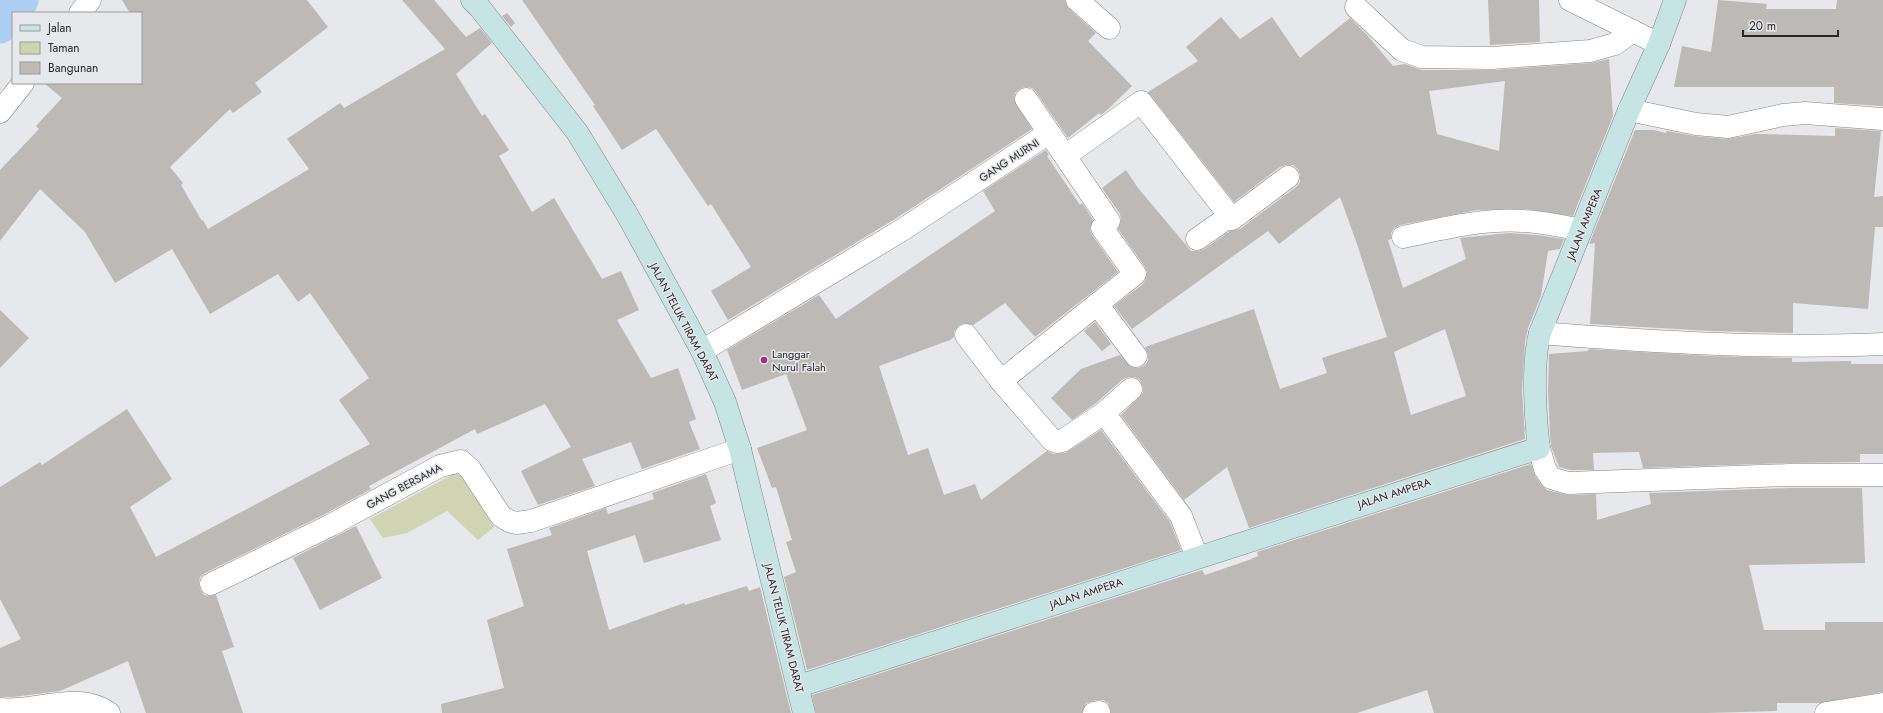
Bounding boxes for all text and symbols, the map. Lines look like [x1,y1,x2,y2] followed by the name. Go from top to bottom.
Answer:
[12,12,142,84] legend
[1743,12,1838,38] scale bar
[1749,17,1776,35] text: 20 m
[46,19,71,37] text: Jalan
[48,39,80,57] text: Taman
[48,59,98,77] text: Bangunan
[976,135,1042,185] street label: GANG MURNI
[1562,185,1606,264] street label: JALAN AMPERA
[645,258,722,384] street label: JALAN TELUK TIRAM DARAT
[772,346,826,375] place label: Langgar Nurul Falah
[759,355,769,365] marker: Langgar Nurul Falah
[363,459,445,513] street label: GANG BERSAMA
[1354,473,1433,513] street label: JALAN AMPERA
[760,560,808,694] street label: JALAN TELUK TIRAM DARAT
[1046,573,1125,613] street label: JALAN AMPERA

